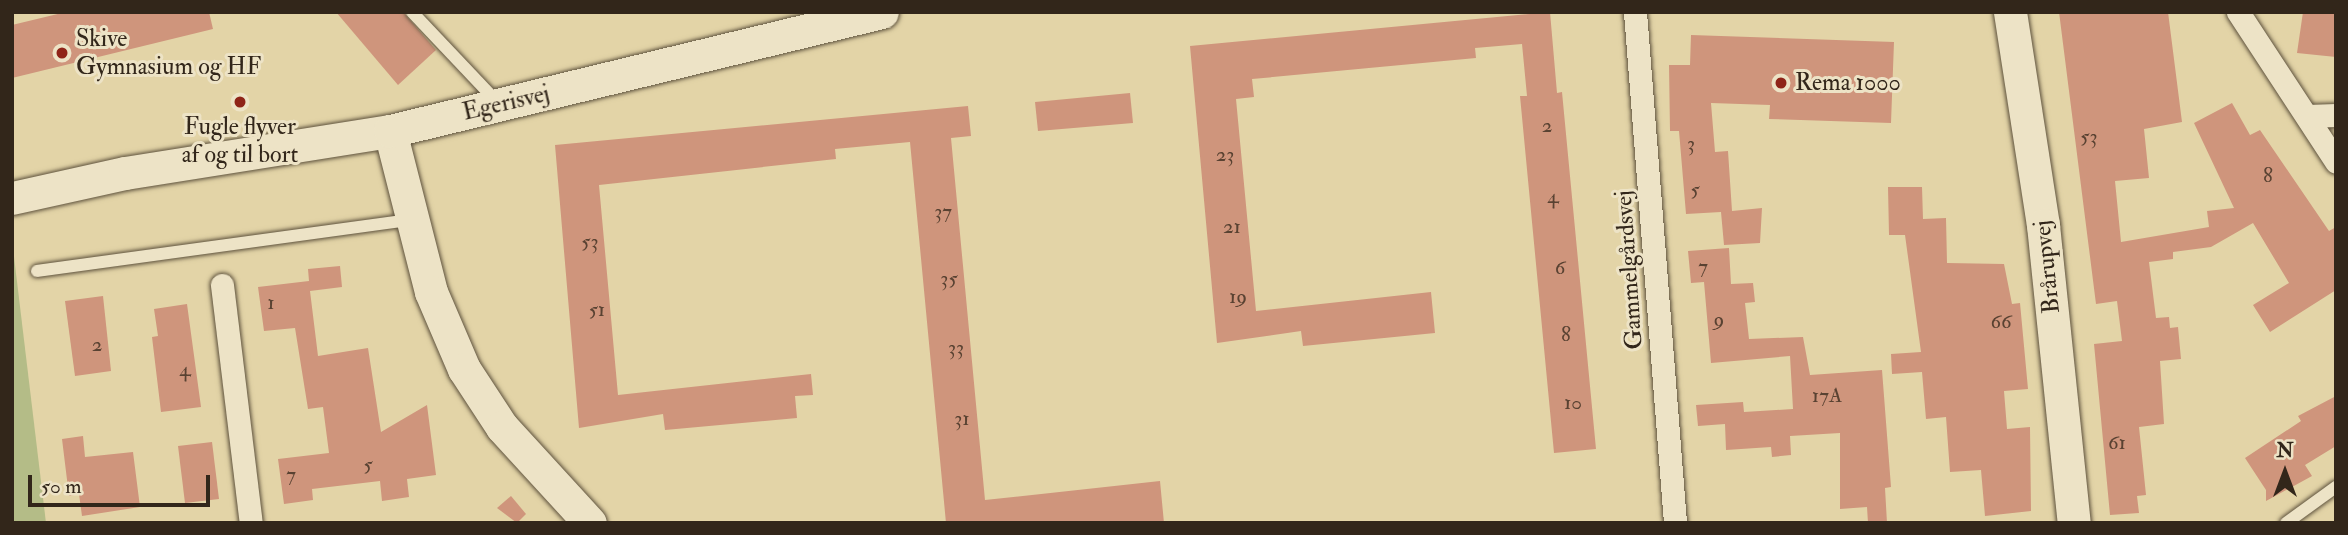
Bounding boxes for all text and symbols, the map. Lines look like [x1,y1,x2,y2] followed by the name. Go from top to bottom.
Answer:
[76,25,261,81] place label: Skive Gymnasium og HF
[54,45,70,61] marker: Skive Gymnasium og HF
[1795,69,1901,97] place label: Rema 1000
[1773,75,1789,91] marker: Rema 1000
[460,79,552,127] street label: Egerisvej
[232,94,248,110] marker: Fugle flyver af og til bort
[182,113,298,169] place label: Fugle flyver af og til bort
[1542,113,1552,139] house number: 2
[2080,124,2098,150] house number: 53
[1687,131,1695,157] house number: 3
[1216,142,1234,168] house number: 23
[2263,163,2273,189] house number: 8
[1690,177,1700,203] house number: 5
[1547,184,1559,210] house number: 4
[1609,189,1649,351] street label: Gammelgårdsvej
[934,199,952,225] house number: 37
[1223,214,1241,240] house number: 21
[2028,219,2066,315] street label: Brårupvej
[581,229,599,255] house number: 53
[1698,254,1708,280] house number: 7
[1555,255,1565,281] house number: 6
[940,266,958,292] house number: 35
[1229,284,1247,310] house number: 19
[267,290,275,316] house number: 1
[589,297,605,323] house number: 51
[1714,307,1724,333] house number: 9
[1990,309,2012,335] house number: 66
[1561,322,1571,348] house number: 8
[92,332,102,358] house number: 2
[948,335,964,361] house number: 33
[179,357,191,383] house number: 4
[1812,383,1842,409] house number: 17A
[1564,390,1582,416] house number: 10
[954,406,970,432] house number: 31
[2108,430,2126,456] house number: 61
[2250,437,2320,507] north arrow
[2276,439,2294,463] text: N
[363,452,373,478] house number: 5
[32,462,214,506] scale bar
[286,462,296,488] house number: 7
[41,473,82,500] text: 50 m

